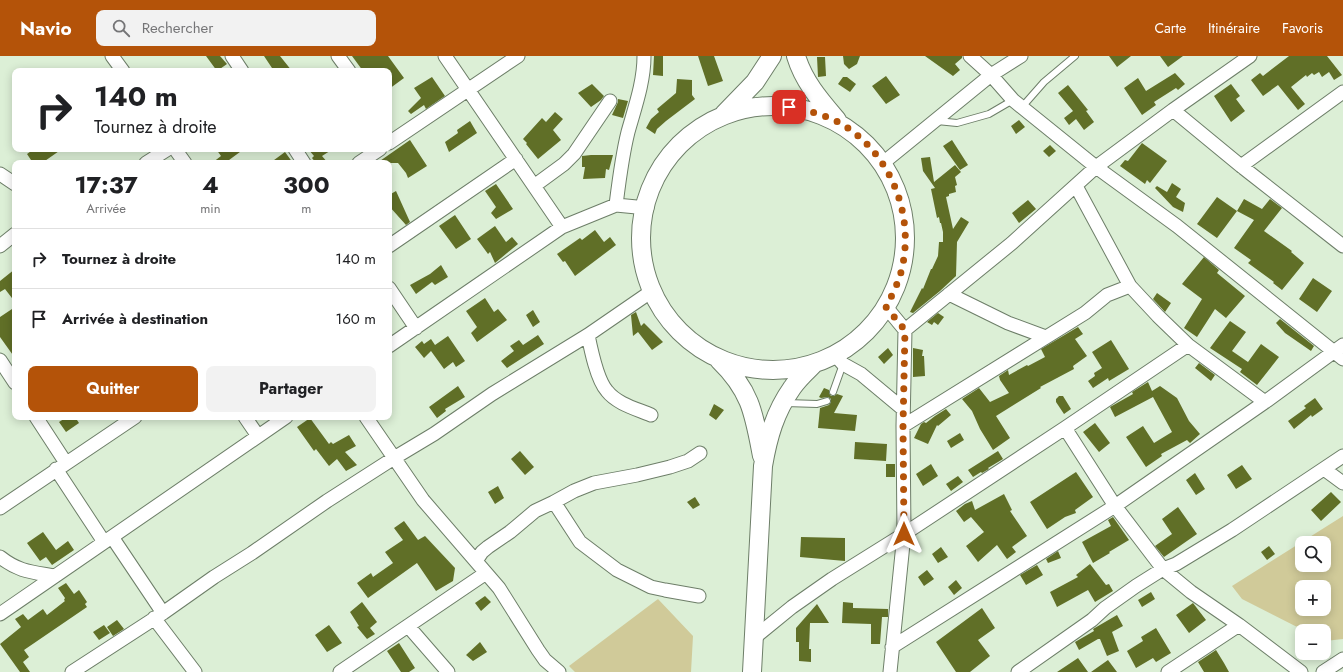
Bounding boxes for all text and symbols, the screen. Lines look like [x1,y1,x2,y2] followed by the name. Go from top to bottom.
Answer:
[96,10,376,46] search box
[20,15,72,42] text: Navio
[110,17,132,39] icon: search
[142,17,213,39] text: Rechercher
[1154,18,1186,38] text: Carte
[1208,18,1260,38] text: Itinéraire
[1282,18,1323,38] text: Favoris
[94,76,178,117] text: 140 m
[28,84,80,136] icon: right
[772,90,806,124] pin
[778,96,800,118] icon: arrive
[94,114,217,140] text: Tournez à droite
[74,167,138,202] text: 17:37
[202,167,219,202] text: 4
[283,167,330,202] text: 300
[86,199,126,218] text: Arrivée
[200,199,221,218] text: min
[301,199,311,218] text: m
[28,248,50,270] icon: right
[62,248,176,270] text: Tournez à droite
[335,248,376,270] text: 140 m
[28,308,50,330] icon: arrive
[62,308,208,330] text: Arrivée à destination
[335,308,376,330] text: 160 m
[28,366,198,412] button: Quitter
[206,366,376,412] button: Partager
[883,513,925,555] position arrow
[1295,536,1331,660] map controls
[1295,536,1331,572] button: search
[1295,580,1331,616] button: +
[1295,624,1331,660] button: −

